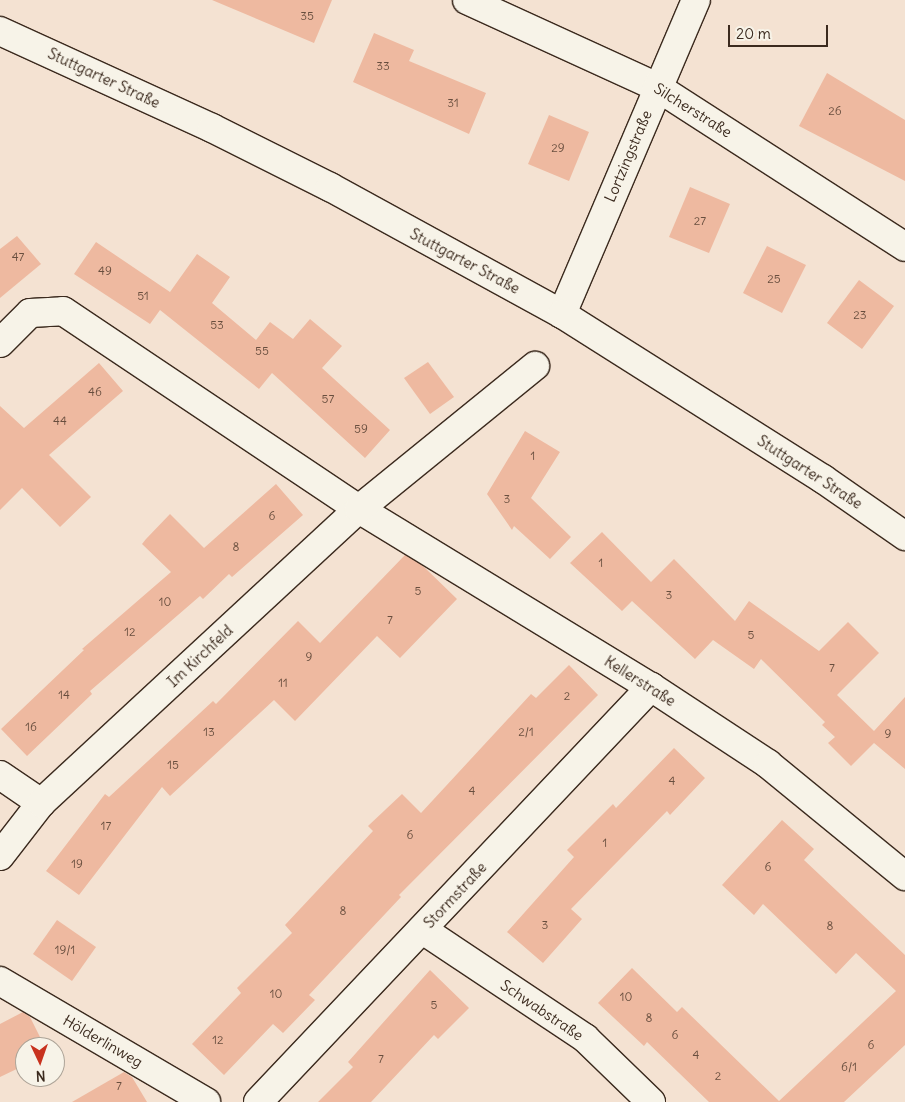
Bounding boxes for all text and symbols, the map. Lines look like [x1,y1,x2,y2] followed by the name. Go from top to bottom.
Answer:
[300,9,314,23] house number: 35
[730,15,830,47] scale bar
[736,24,771,43] text: 20 m
[45,44,163,112] street label: Stuttgarter Straße
[376,59,390,73] house number: 33
[651,79,735,141] street label: Silcherstraße
[447,96,459,110] house number: 31
[828,104,842,118] house number: 26
[601,107,655,205] street label: Lortzingstraße
[551,141,565,155] house number: 29
[694,214,706,228] house number: 27
[407,225,523,297] street label: Stuttgarter Straße
[12,250,24,264] house number: 47
[98,264,112,278] house number: 49
[767,272,781,286] house number: 25
[137,289,149,303] house number: 51
[853,308,867,322] house number: 23
[210,318,224,332] house number: 53
[255,344,269,358] house number: 55
[88,385,102,399] house number: 46
[322,392,334,406] house number: 57
[53,414,67,428] house number: 44
[354,422,368,436] house number: 59
[754,431,866,513] street label: Stuttgarter Straße
[531,449,535,463] house number: 1
[504,492,510,506] house number: 3
[269,509,275,523] house number: 6
[233,540,239,554] house number: 8
[599,556,603,570] house number: 1
[415,584,421,598] house number: 5
[666,588,672,602] house number: 3
[159,595,171,609] house number: 10
[387,613,393,627] house number: 7
[164,621,236,691] street label: Im Kirchfeld
[124,625,136,639] house number: 12
[748,628,754,642] house number: 5
[306,650,312,664] house number: 9
[601,652,679,710] street label: Kellerstraße
[829,661,835,675] house number: 7
[278,676,288,690] house number: 11
[58,688,70,702] house number: 14
[564,689,570,703] house number: 2
[25,720,37,734] house number: 16
[203,725,215,739] house number: 13
[518,725,534,739] house number: 2/1
[885,727,891,741] house number: 9
[167,758,179,772] house number: 15
[669,774,675,788] house number: 4
[469,784,475,798] house number: 4
[101,819,111,833] house number: 17
[407,828,413,842] house number: 6
[603,836,607,850] house number: 1
[71,857,83,871] house number: 19
[420,858,490,932] street label: Stormstraße
[765,860,771,874] house number: 6
[340,904,346,918] house number: 8
[542,918,548,932] house number: 3
[827,919,833,933] house number: 8
[55,943,75,957] house number: 19/1
[497,976,587,1044] street label: Schwabstraße
[270,987,282,1001] house number: 10
[620,990,632,1004] house number: 10
[431,998,437,1012] house number: 5
[60,1011,146,1071] street label: Hölderlinweg
[646,1011,652,1025] house number: 8
[672,1028,678,1042] house number: 6
[212,1033,224,1047] house number: 12
[15,1037,65,1087] north arrow
[868,1038,874,1052] house number: 6
[693,1048,699,1062] house number: 4
[378,1052,384,1066] house number: 7
[841,1060,857,1074] house number: 6/1
[35,1067,46,1085] text: N
[715,1069,721,1083] house number: 2
[116,1079,122,1093] house number: 7

